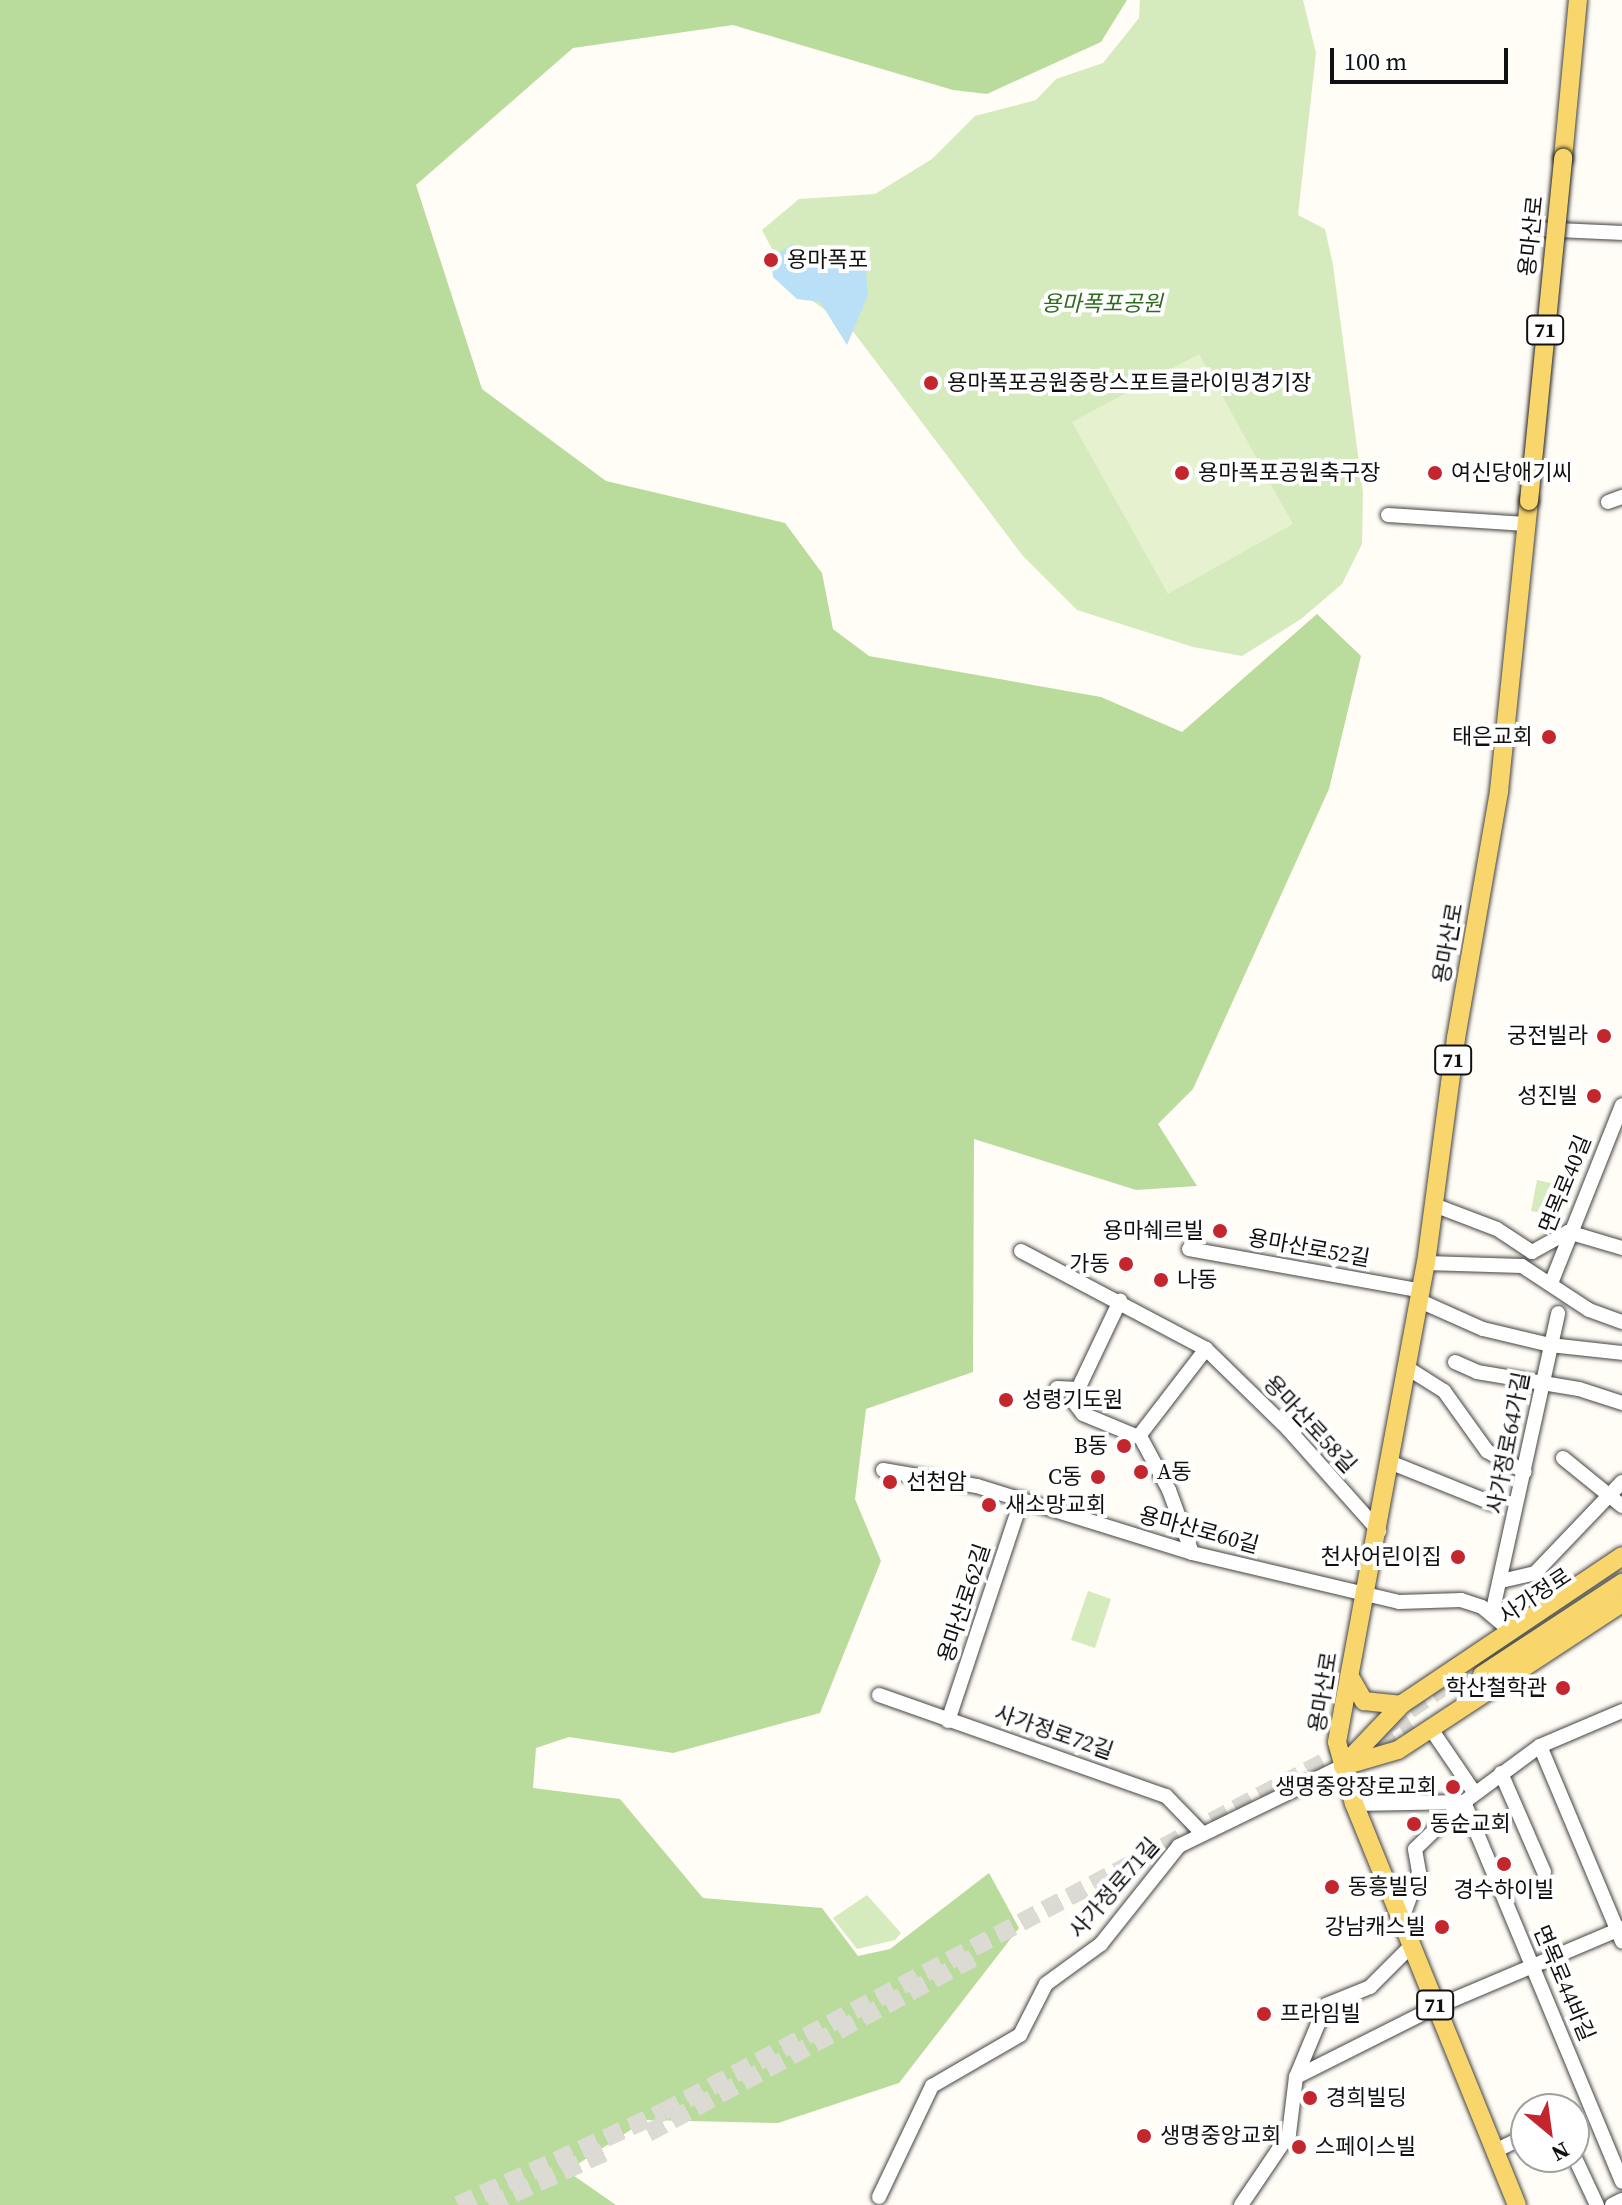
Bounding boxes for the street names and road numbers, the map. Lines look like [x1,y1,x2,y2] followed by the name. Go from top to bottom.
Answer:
[1514,194,1548,278] street label: 용마산로
[1525,314,1565,346] road number: 71
[1428,901,1468,985] street label: 용마산로
[1433,1044,1473,1076] road number: 71
[1533,1131,1597,1237] street label: 면목로40길
[1246,1224,1372,1272] street label: 용마산로52길
[1258,1370,1362,1478] street label: 용마산로58길
[1481,1370,1535,1516] street label: 사가정로64가길
[1136,1501,1262,1559] street label: 용마산로60길
[932,1540,996,1666] street label: 용마산로62길
[1494,1562,1576,1630] street label: 사가정로
[1304,1650,1342,1734] street label: 용마산로
[991,1699,1117,1765] street label: 사가정로72길
[1064,1833,1164,1943] street label: 사가정로71길
[1528,1921,1600,2045] street label: 면목로44바길
[1415,1989,1455,2021] road number: 71

